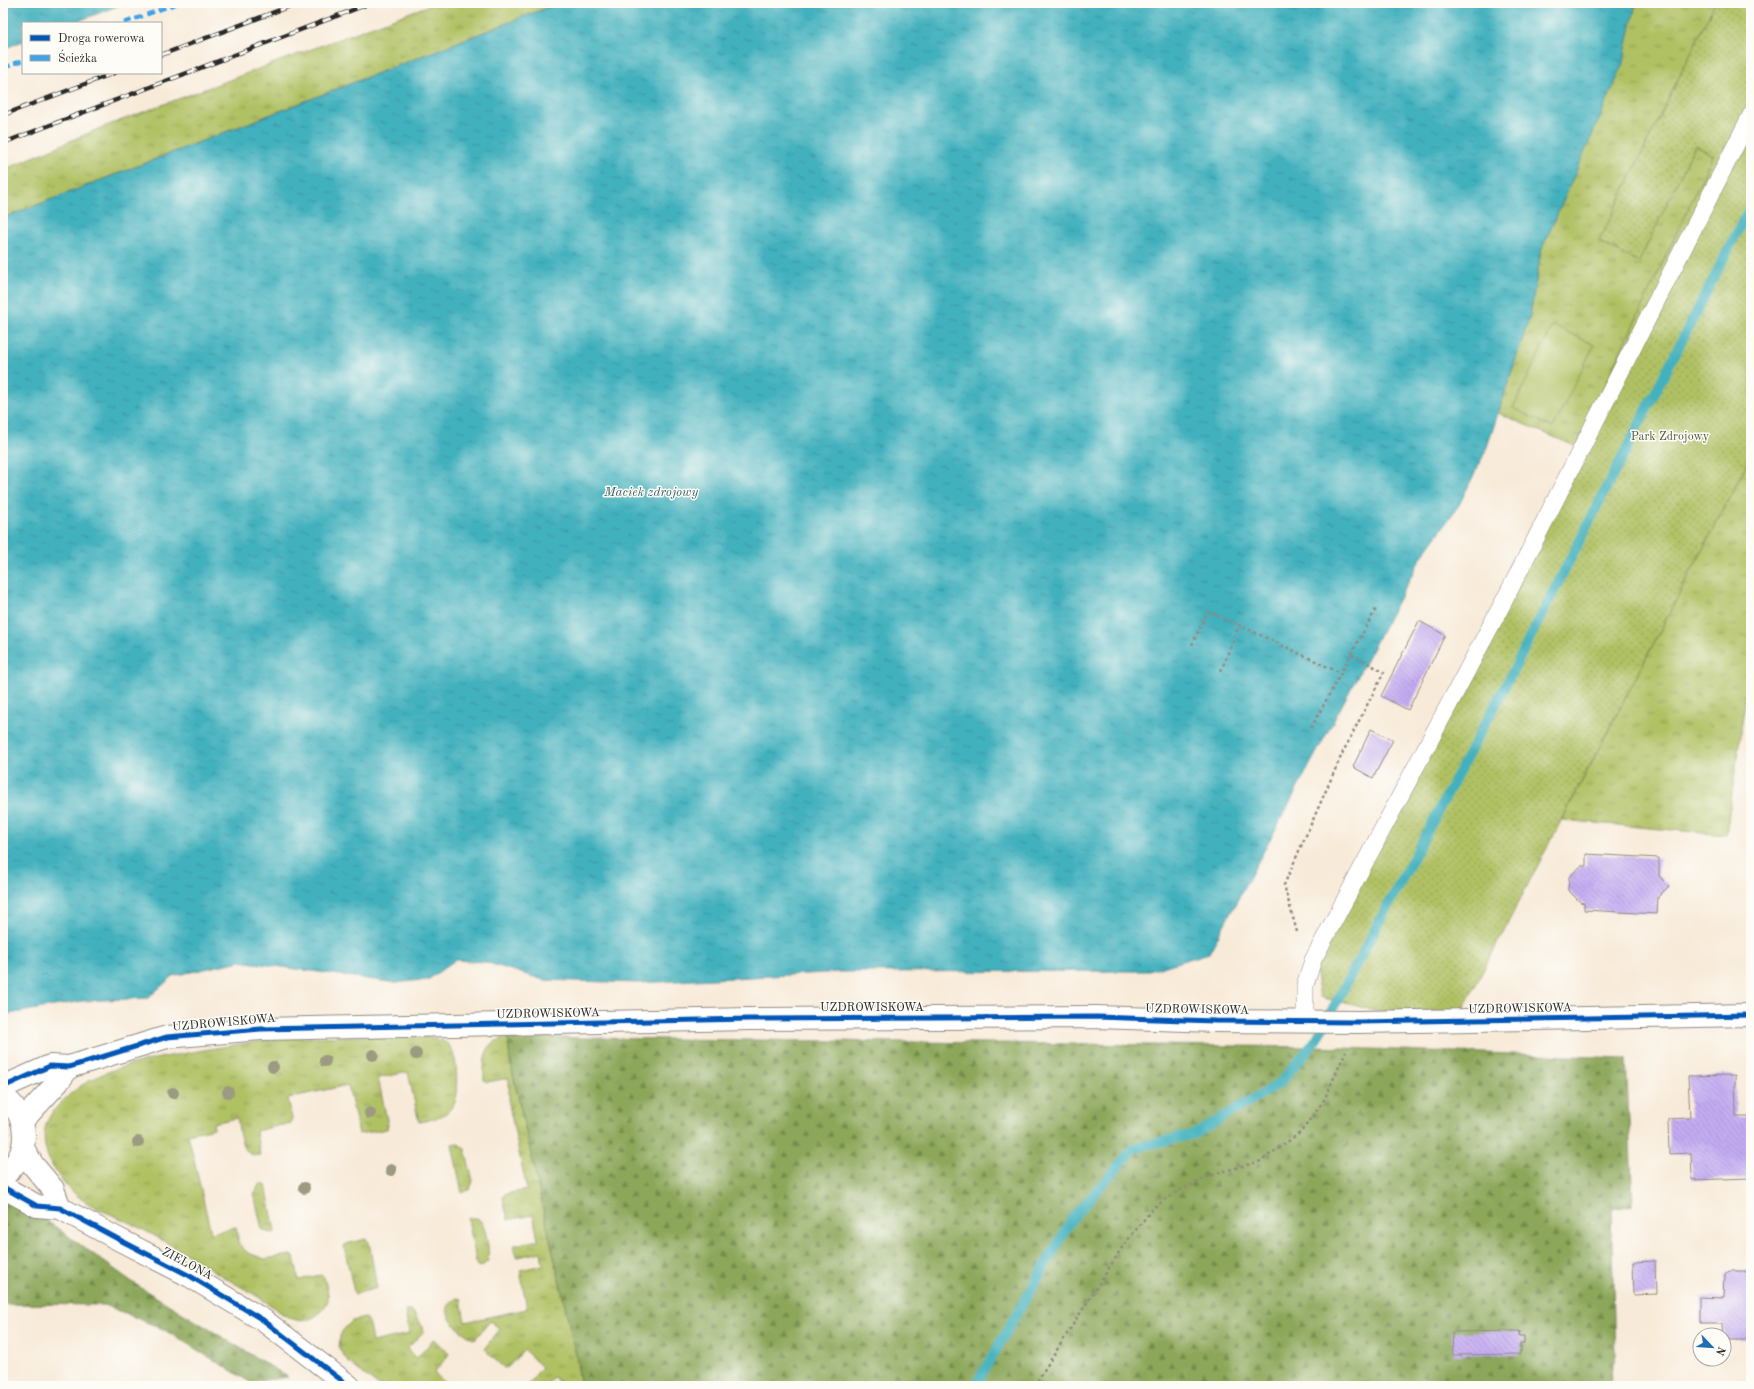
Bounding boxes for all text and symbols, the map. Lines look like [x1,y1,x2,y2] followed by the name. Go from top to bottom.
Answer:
[22,22,162,74] legend
[58,33,145,45] text: Droga rowerowa
[58,49,97,65] text: Ścieżka
[1631,431,1710,443] park label: Park Zdrojowy
[603,486,698,499] water label: Maciek zdrojowy
[820,1002,924,1014] street label: UZDROWISKOWA
[1468,1002,1572,1016] street label: UZDROWISKOWA
[1145,1003,1249,1017] street label: UZDROWISKOWA
[496,1007,600,1021] street label: UZDROWISKOWA
[172,1012,276,1034] street label: UZDROWISKOWA
[160,1246,214,1282] street label: ZIELONA
[1692,1327,1732,1367] north arrow
[1713,1344,1726,1357] text: N

